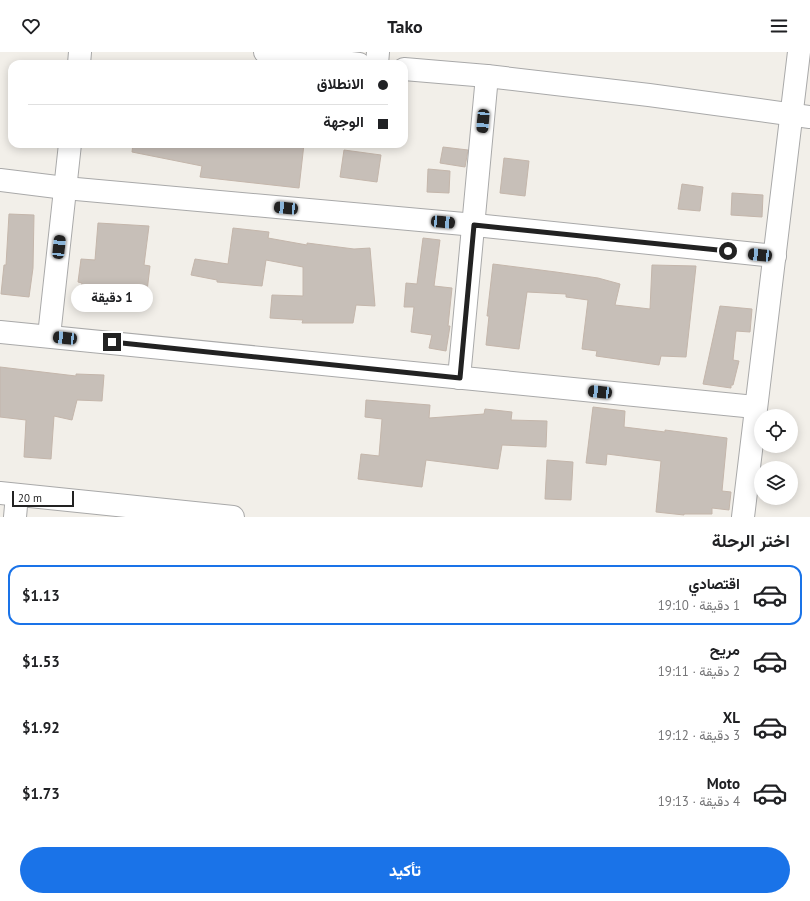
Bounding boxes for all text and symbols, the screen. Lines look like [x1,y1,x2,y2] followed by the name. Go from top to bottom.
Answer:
[20,15,42,37] icon: heart
[387,15,423,38] text: Tako
[768,15,790,37] icon: menu
[317,74,364,93] text: الانطلاق
[476,109,490,133] car
[323,112,364,131] text: الوجهة
[274,201,298,215] car
[431,215,455,229] car
[52,234,66,260] car
[719,242,737,260] route start
[747,248,773,262] car
[71,284,153,312] callout: 1 دقيقة
[91,289,133,306] text: 1 دقيقة
[52,331,78,345] car
[103,333,121,351] route end
[587,385,613,399] car
[754,409,798,505] map controls
[754,409,798,453] button: locate
[754,461,798,505] button: layers
[12,489,74,508] scale bar
[18,491,42,505] text: 20 m
[712,529,790,552] text: اختر الرحلة
[688,574,740,593] text: اقتصادي
[752,577,788,613] icon: car
[22,586,60,605] text: $1.13
[658,597,740,614] text: 1 دقيقة · 19:10
[710,640,740,659] text: مريح
[752,643,788,679] icon: car
[22,652,60,671] text: $1.53
[658,663,740,680] text: 2 دقيقة · 19:11
[723,708,740,727] text: XL
[752,709,788,745] icon: car
[22,718,60,737] text: $1.92
[658,727,740,744] text: 3 دقيقة · 19:12
[707,774,740,793] text: Moto
[752,775,788,811] icon: car
[22,784,60,803] text: $1.73
[658,793,740,810] text: 4 دقيقة · 19:13
[20,847,790,893] button: تأكيد

